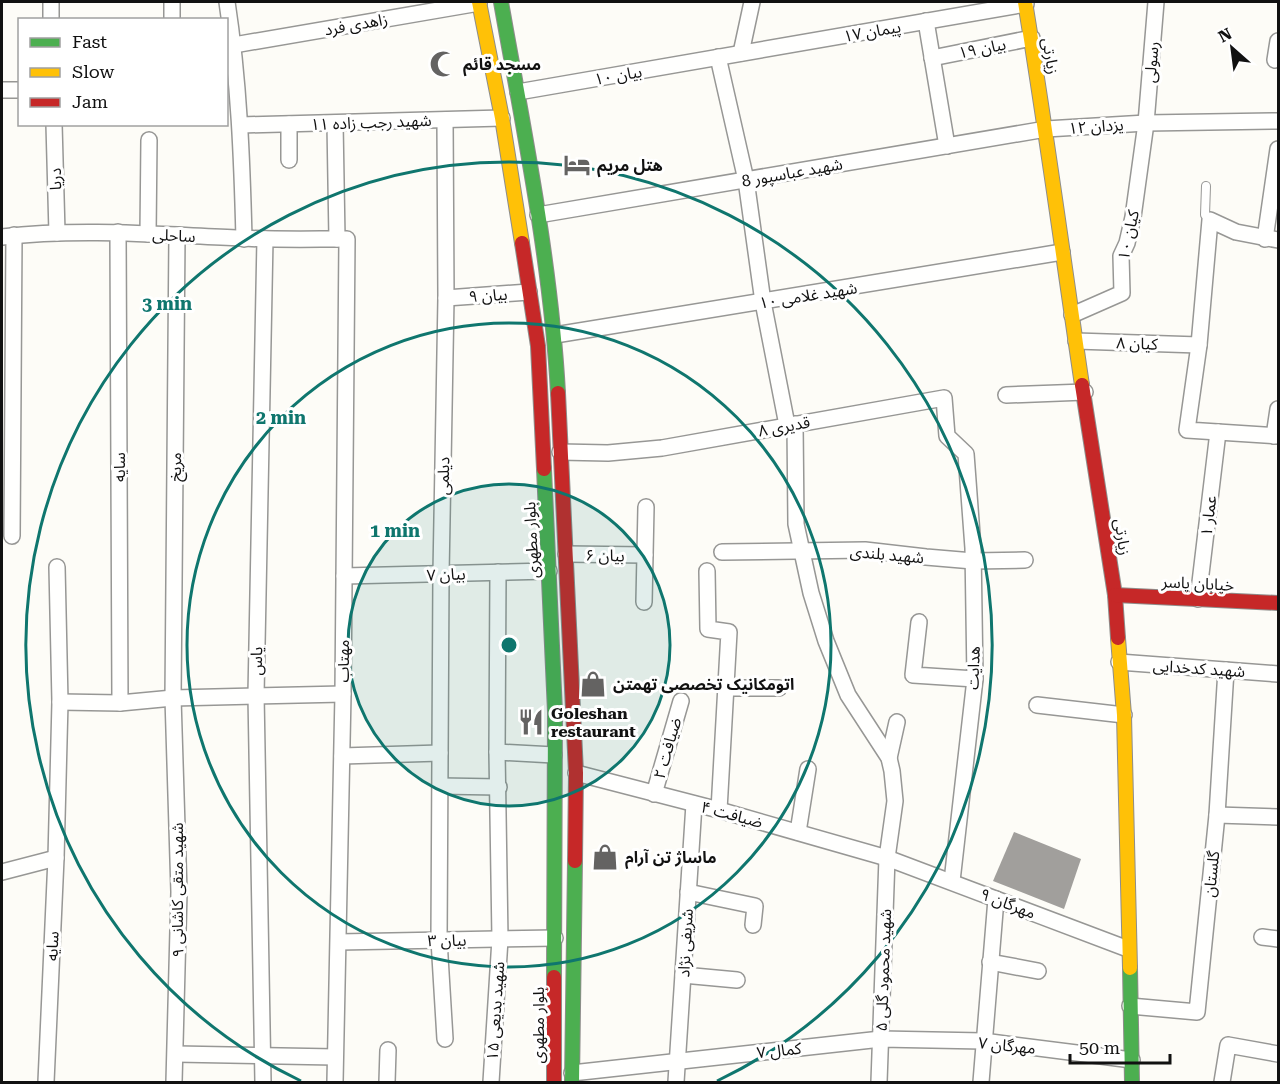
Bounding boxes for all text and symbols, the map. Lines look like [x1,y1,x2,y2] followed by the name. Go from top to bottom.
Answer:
[323,10,389,39] street label: زاهدی فرد
[842,17,902,47] street label: پیمان ۱۷
[18,18,228,126] legend
[1202,18,1262,78] north arrow
[1215,24,1235,46] text: N
[72,31,107,52] text: Fast
[957,35,1008,62] street label: بیان ۱۹
[1038,36,1063,76] street label: زیارتی
[1140,41,1163,84] street label: رسولی
[428,49,458,79] mosque icon: مسجد قائم
[463,55,541,77] place label: مسجد قائم
[72,61,114,82] text: Slow
[593,62,643,89] street label: بیان ۱۰
[72,91,108,112] text: Jam
[310,111,432,134] street label: شهید رجب زاده ۱۱
[1068,115,1124,138] street label: یزدان ۱۲
[562,150,592,180] hotel icon: هتل مریم
[740,154,844,192] street label: شهید عباسپور 8
[597,156,663,178] place label: هتل مریم
[46,168,65,190] street label: دریا
[1114,208,1143,262] street label: کیان ۱۰
[152,225,196,246] street label: ساحلی
[758,278,859,313] street label: شهید غلامی ۱۰
[468,285,508,306] street label: بیان ۹
[142,293,192,314] text: 3 min
[1116,333,1158,354] street label: کیان ۸
[256,407,306,428] text: 2 min
[757,413,811,440] street label: قدیری ۸
[110,452,129,482] street label: سایه
[166,452,188,482] street label: مریخ
[434,457,453,495] street label: دیلمی
[1197,495,1220,538] street label: عمار ۱
[520,501,543,579] street label: بلوار مطهری
[1111,518,1134,557] street label: زیارتی
[370,520,420,541] text: 1 min
[849,542,925,567] street label: شهید بلندی
[585,546,625,565] street label: بیان ۶
[426,564,466,585] street label: بیان ۷
[1160,572,1235,595] street label: خیابان یاسر
[499,635,519,655] centre of rings
[334,639,353,683] street label: مهتاب
[247,646,266,676] street label: یاس
[963,646,984,690] street label: هدایت
[1152,656,1246,681] street label: شهید کدخدایی
[578,669,608,699] shop icon: اتومکانیک تخصصی تهمتن
[613,675,794,694] place label: اتومکانیک تخصصی تهمتن
[551,704,636,741] place label: Goleshan restaurant
[516,707,546,737] restaurant icon: Goleshan restaurant
[650,715,685,781] street label: ضیافت ۲
[699,797,765,832] street label: ضیافت ۴
[168,822,187,958] street label: شهید متقی کاشانی ۹
[590,842,620,872] shop icon: ماساژ تن آرام
[625,848,717,869] place label: ماساژ تن آرام
[1200,849,1223,898] street label: گلستان
[978,884,1038,923] street label: مهرگان ۹
[674,908,697,978] street label: شریفی نژاد
[872,908,895,1032] street label: شهید محمود گلی ۵
[42,931,63,961] street label: سایه
[427,931,467,950] street label: بیان ۳
[483,961,508,1061] street label: شهید بدیعی ۱۵
[529,987,548,1063] street label: بلوار مطهری
[1070,1027,1170,1065] scale bar
[977,1033,1037,1058] street label: مهرگان ۷
[1079,1037,1120,1058] text: 50 m
[756,1039,803,1063] street label: کمال ۷

